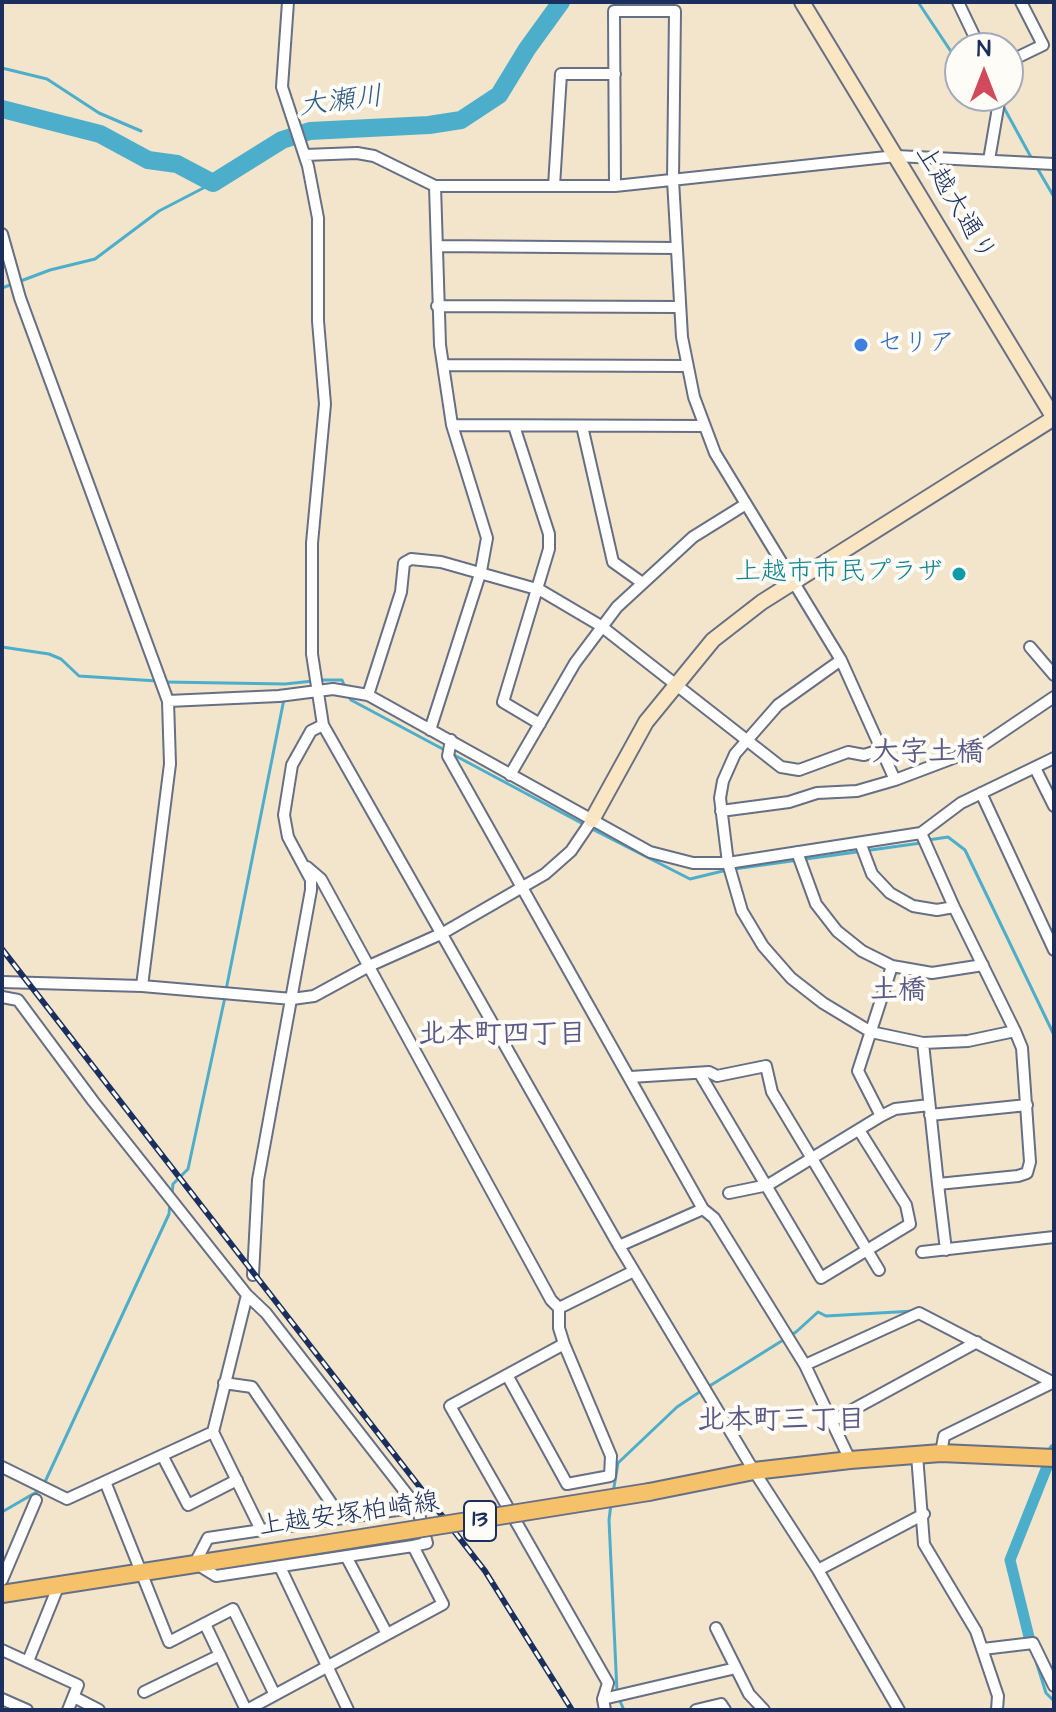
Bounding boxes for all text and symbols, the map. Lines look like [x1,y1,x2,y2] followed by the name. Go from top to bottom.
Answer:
[944,32,1024,112] north arrow
[977,34,991,65] text: N
[297,81,385,125] water label: 大瀬川
[907,140,1001,268] street label: 上越大通り
[877,329,955,361] place label: セリア
[852,336,870,354] marker: セリア
[735,558,943,590] place label: 上越市市民プラザ
[950,565,968,583] marker: 上越市市民プラザ
[872,737,984,771] district label: 大字土橋
[870,975,926,1009] district label: 土橋
[418,1019,586,1053] district label: 北本町四丁目
[697,1405,865,1439] district label: 北本町三丁目
[257,1488,441,1544] street label: 上越安塚柏崎線
[464,1501,496,1541] road number: 13

